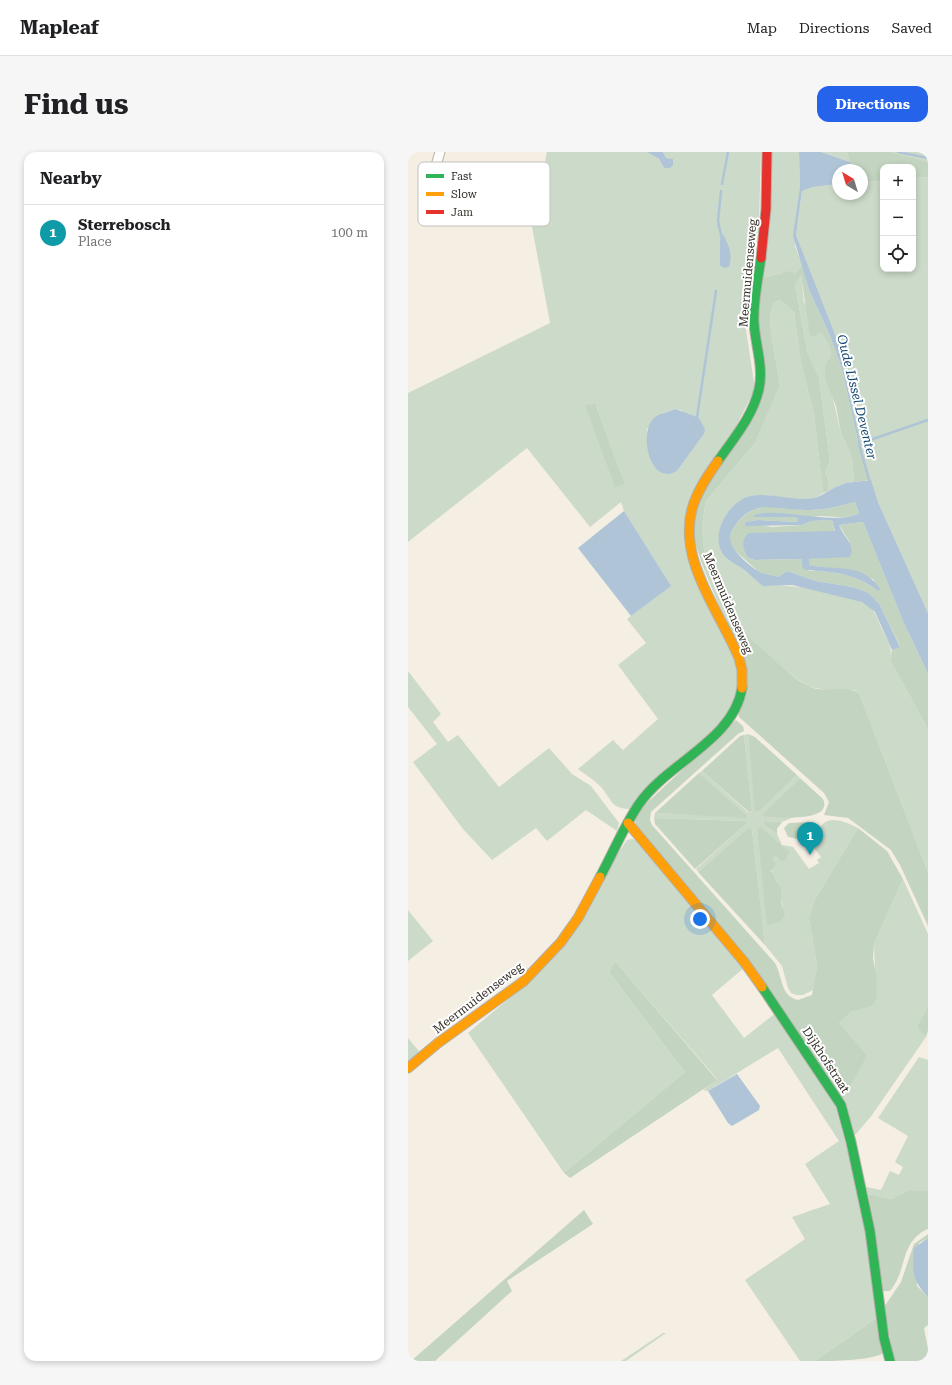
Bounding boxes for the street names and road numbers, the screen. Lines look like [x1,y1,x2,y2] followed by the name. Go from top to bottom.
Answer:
[736,218,760,328] street label: Meermuidenseweg
[700,550,756,656] street label: Meermuidenseweg
[430,960,526,1036] street label: Meermuidenseweg
[799,1024,853,1096] street label: Dijkhofstraat

